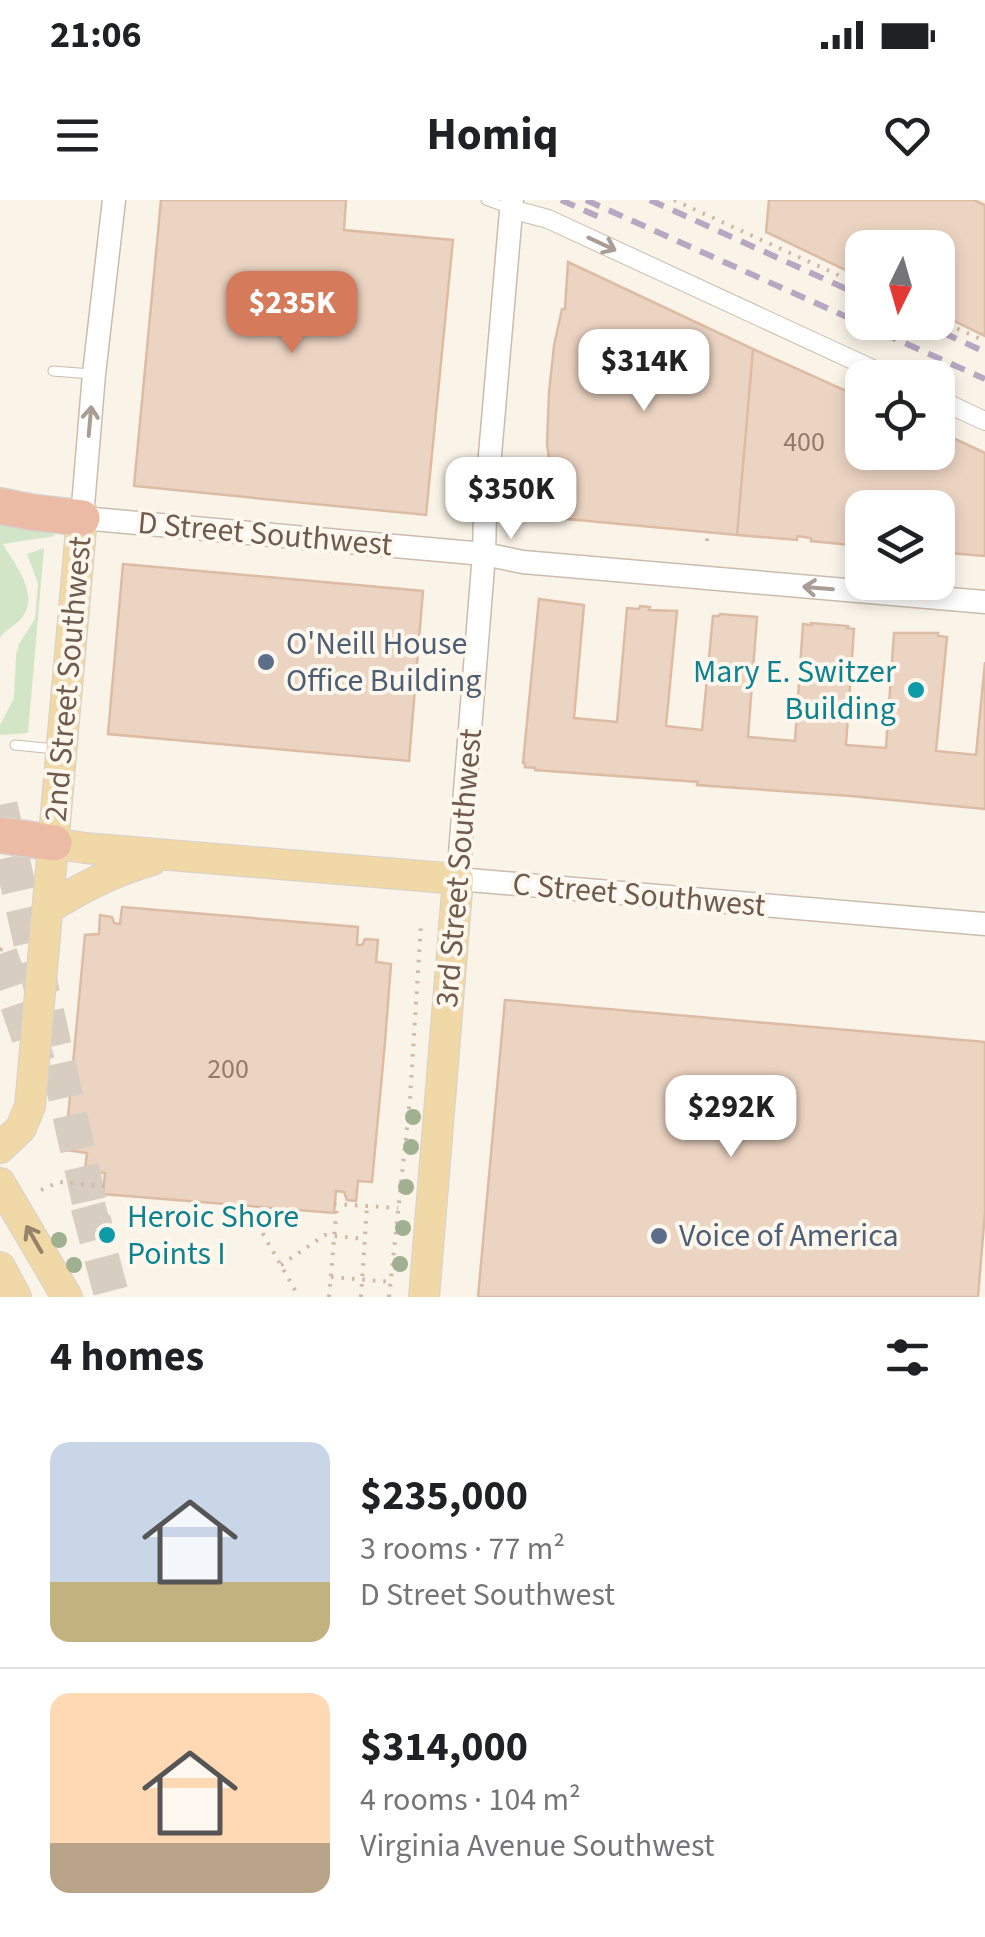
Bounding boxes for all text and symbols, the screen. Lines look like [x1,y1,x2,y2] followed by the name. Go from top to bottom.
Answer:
[50,8,142,62] text: 21:06
[426,103,559,167] text: Homiq
[50,108,105,163] icon: menu
[880,108,935,163] icon: heart
[845,230,955,340] north arrow
[845,230,955,600] map controls
[586,235,616,254] one-way arrow
[222,271,362,356] pin: $235K
[248,280,336,326] text: $235K
[574,329,714,414] pin: $314K
[600,338,688,384] text: $314K
[845,360,955,470] button: locate
[80,405,99,437] one-way arrow
[783,422,825,462] house number: 400
[441,457,581,542] pin: $350K
[467,466,555,512] text: $350K
[845,490,955,600] button: layers
[136,500,394,568] street label: D Street Southwest
[33,534,103,824] street label: 2nd Street Southwest
[803,578,835,597] one-way arrow
[286,621,481,704] place label: O'Neill House Office Building
[693,649,897,732] place label: Mary E. Switzer Building
[255,651,277,673] marker: O'Neill House Office Building
[905,679,927,701] marker: Mary E. Switzer Building
[424,726,494,1009] street label: 3rd Street Southwest
[511,861,768,929] street label: C Street Southwest
[207,1049,249,1089] house number: 200
[661,1075,801,1160] pin: $292K
[687,1084,775,1130] text: $292K
[127,1194,299,1277] place label: Heroic Shore Points I
[679,1213,899,1259] place label: Voice of America
[96,1224,118,1246] marker: Heroic Shore Points I
[24,1225,44,1255] one-way arrow
[648,1225,670,1247] marker: Voice of America
[50,1327,204,1387] text: 4 homes
[880,1330,935,1385] icon: filters
[360,1466,528,1526] text: $235,000
[130,1482,250,1602] icon: home
[360,1526,565,1572] text: 3 rooms · 77 m²
[360,1572,615,1618] text: D Street Southwest
[360,1717,528,1777] text: $314,000
[130,1733,250,1853] icon: home
[360,1777,581,1823] text: 4 rooms · 104 m²
[360,1823,714,1869] text: Virginia Avenue Southwest

